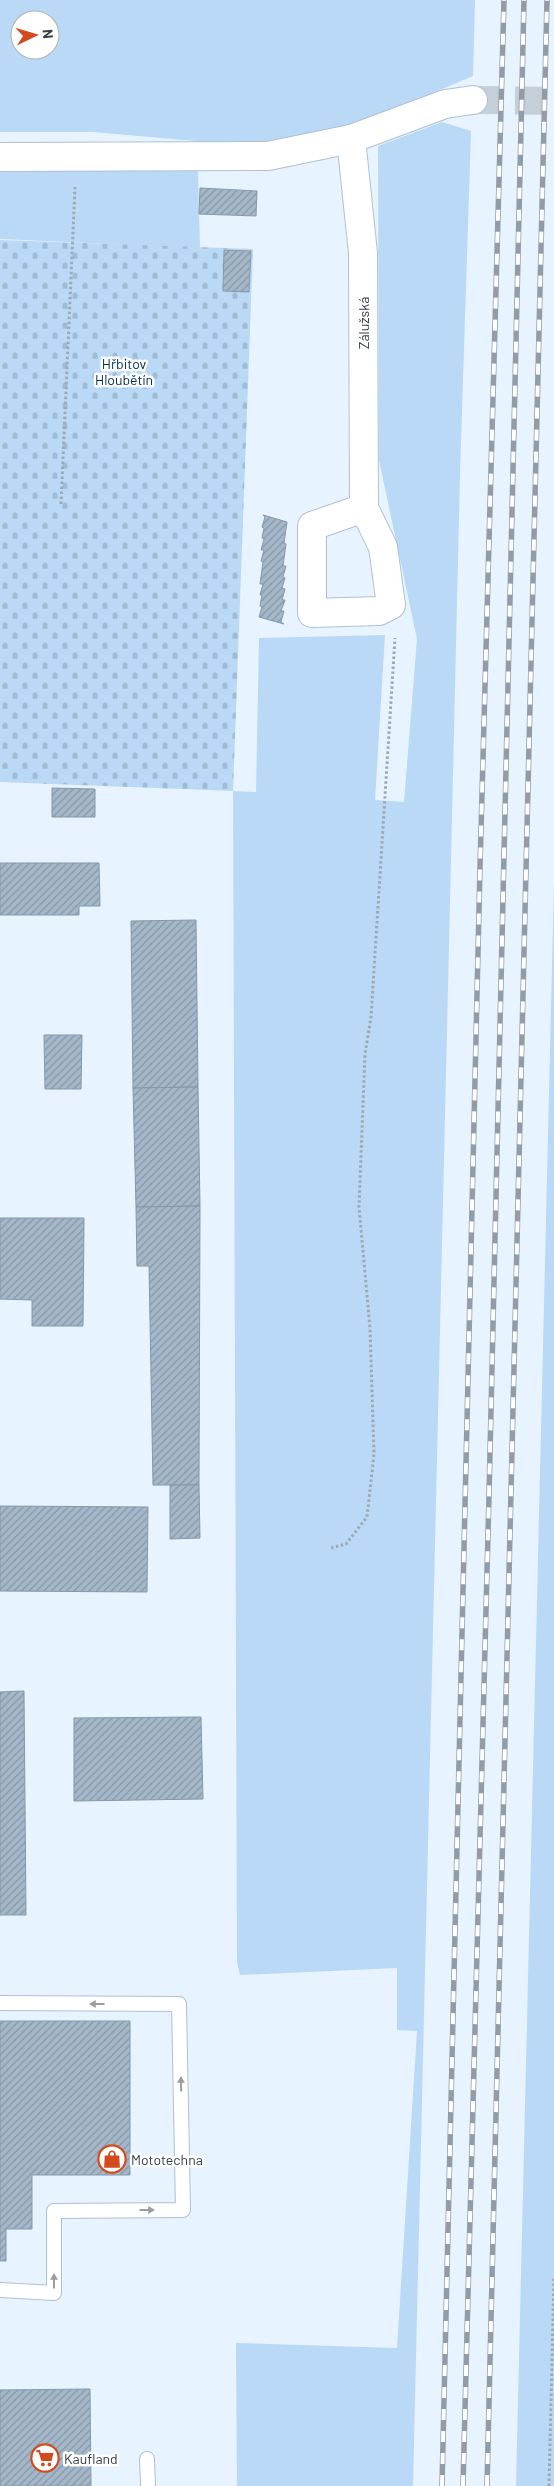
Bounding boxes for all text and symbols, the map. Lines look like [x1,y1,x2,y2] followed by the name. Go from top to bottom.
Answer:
[10,10,60,60] north arrow
[40,28,57,39] text: N
[355,297,372,349] street label: Zálužská
[95,355,153,388] park label: Hřbitov Hloubětín
[89,2000,105,2008] one-way arrow
[177,2076,185,2092] one-way arrow
[97,2144,127,2174] shop icon: Mototechna
[131,2151,203,2168] place label: Mototechna
[139,2206,155,2214] one-way arrow
[50,2272,58,2288] one-way arrow
[30,2443,60,2473] supermarket icon: Kaufland
[64,2450,118,2467] place label: Kaufland

